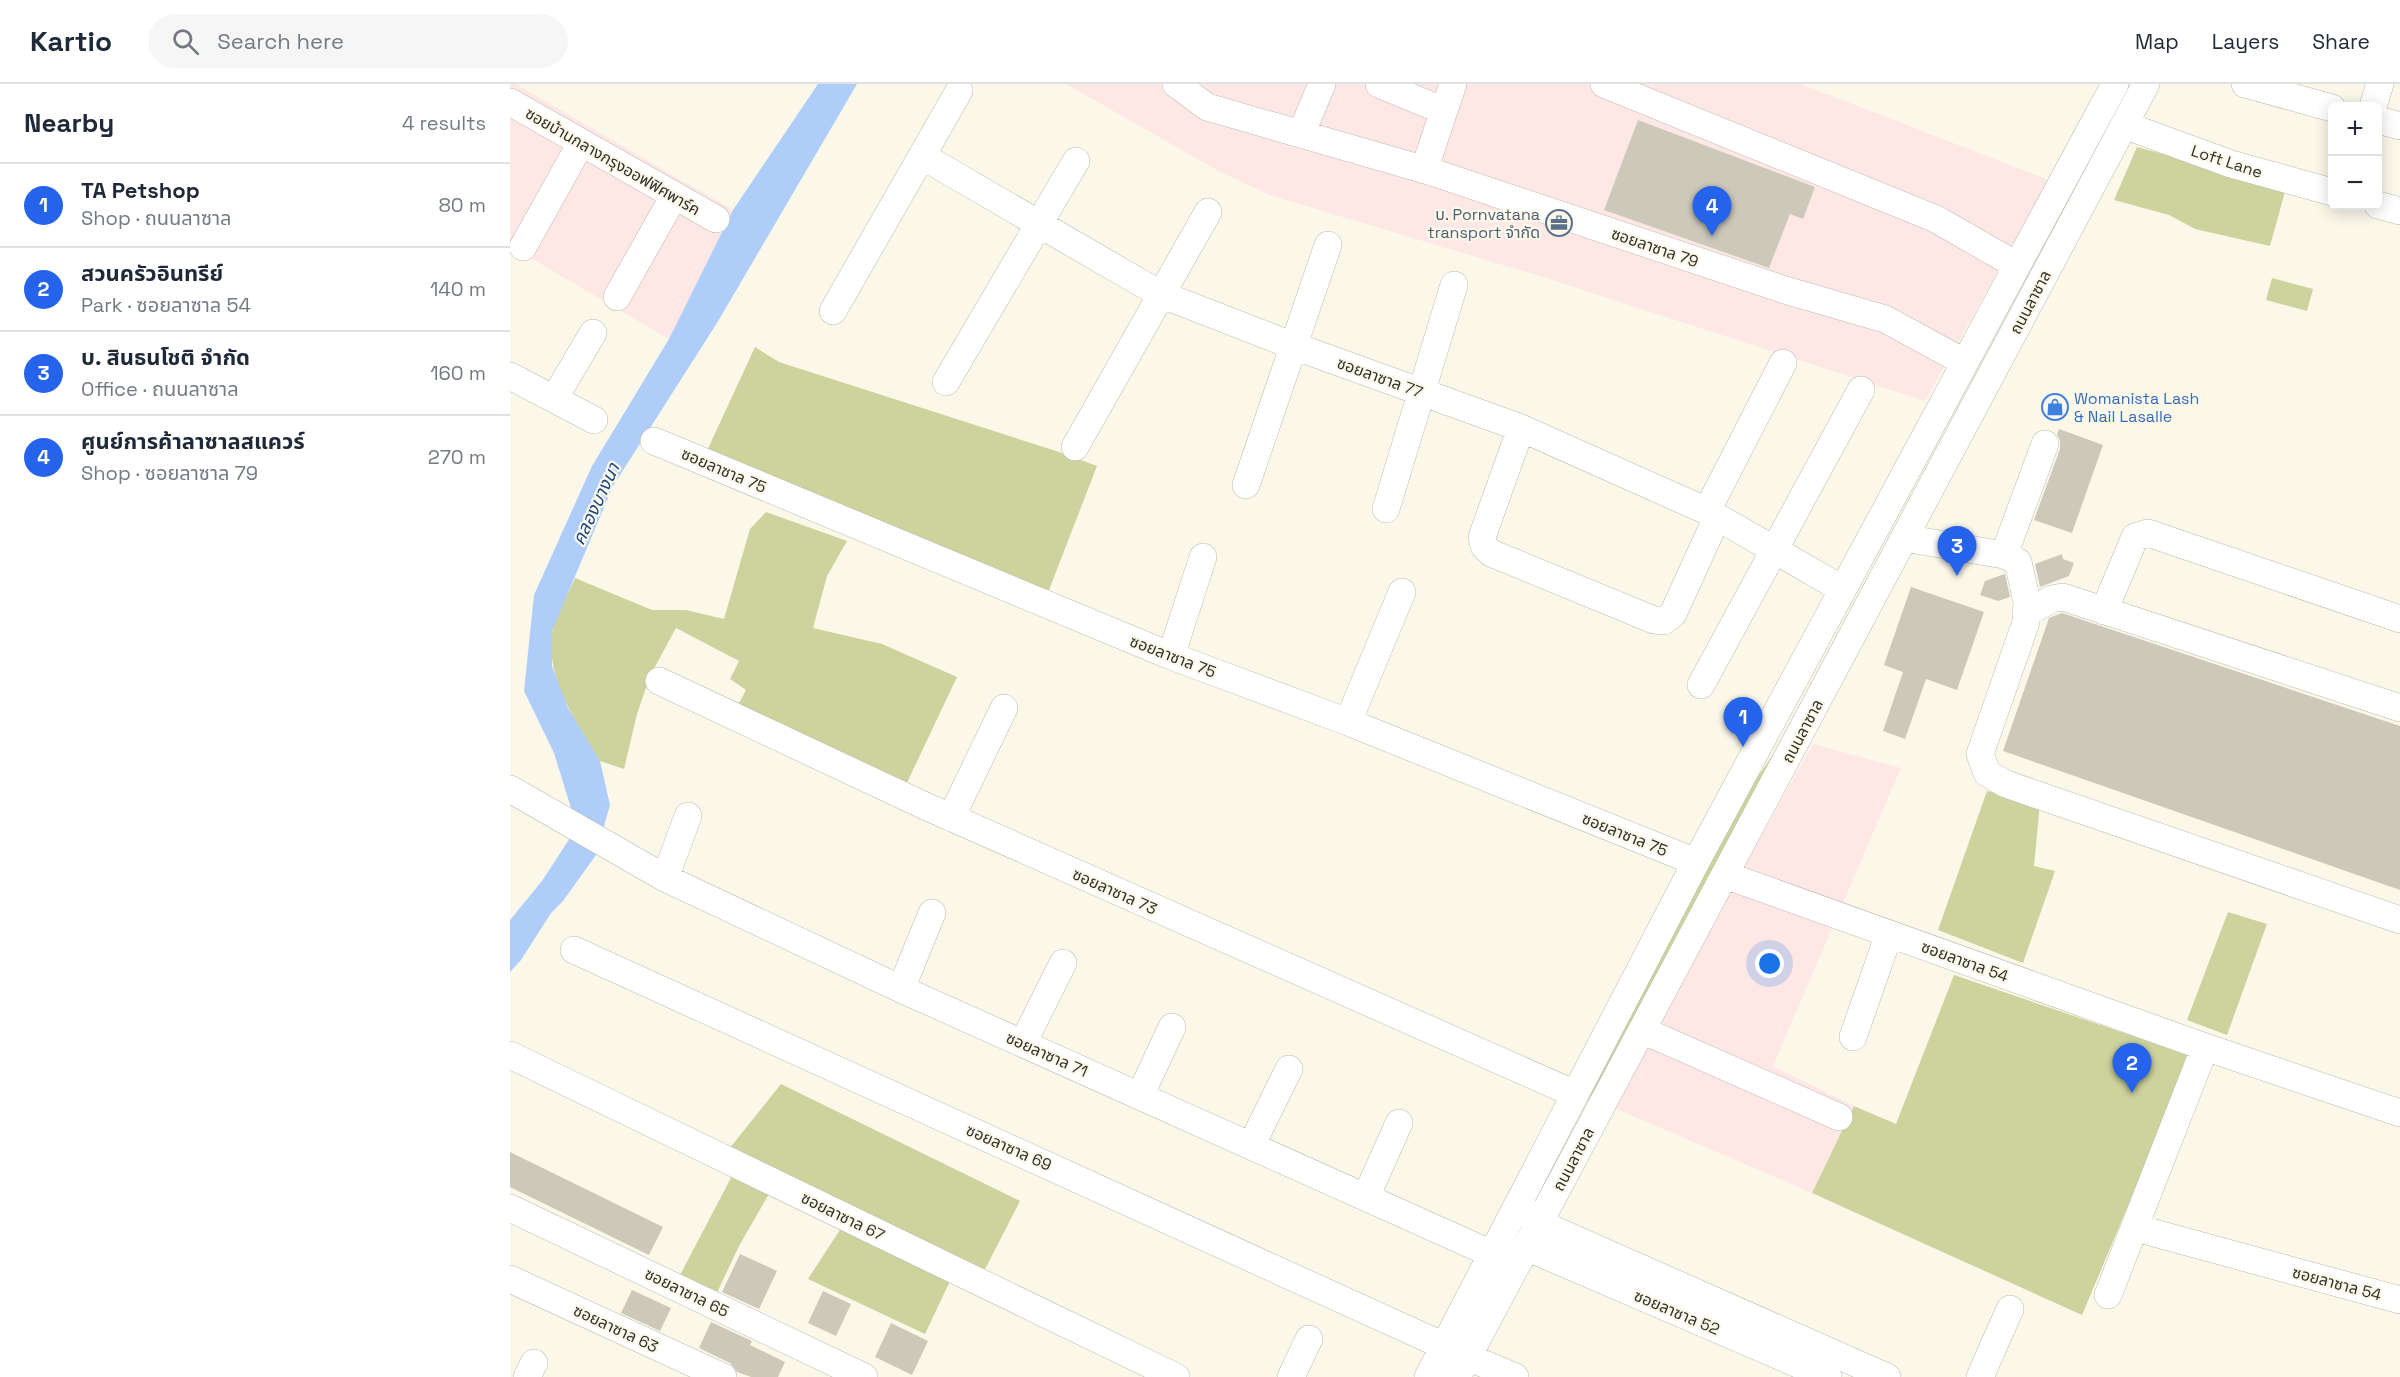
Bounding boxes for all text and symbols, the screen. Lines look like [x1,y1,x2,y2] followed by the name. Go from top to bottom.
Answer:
[148,14,568,68] search box
[30,23,112,59] text: Kartio
[169,25,202,58] icon: search
[217,27,344,55] text: Search here
[2135,28,2179,55] text: Map
[2212,28,2279,55] text: Layers
[2312,28,2370,55] text: Share
[2328,102,2382,210] map controls
[2328,102,2382,156] button: +
[521,103,704,220] street label: ซอยบ้านกลางกรุงออฟฟิศพาร์ค
[24,106,114,140] text: Nearby
[402,110,486,136] text: 4 results
[2189,140,2265,183] street label: Loft Lane
[2328,156,2382,210] button: −
[81,176,200,204] text: TA Petshop
[1692,186,1732,236] pin: 4
[39,192,48,218] text: 1
[438,192,486,218] text: 80 m
[1427,204,1540,243] place label: บ. Pornvatana transport จำกัด
[81,205,232,231] text: Shop · ถนนลาซาล
[1544,208,1574,238] office icon: บ. Pornvatana transport จำกัด
[1609,223,1701,272] street label: ซอยลาซาล 79
[81,259,223,287] text: สวนครัวอินทรีย์
[2005,267,2056,338] street label: ถนนลาซาล
[38,276,49,302] text: 2
[430,276,486,302] text: 140 m
[81,292,251,318] text: Park · ซอยลาซาล 54
[81,343,250,371] text: บ. สินธนโชติ จำกัด
[1334,352,1426,403] street label: ซอยลาซาล 77
[37,360,50,386] text: 3
[430,360,486,386] text: 160 m
[81,376,239,402] text: Office · ถนนลาซาล
[2074,388,2199,427] place label: Womanista Lash & Nail Lasalle
[2040,392,2070,422] shop icon: Womanista Lash & Nail Lasalle
[81,427,305,455] text: ศูนย์การค้าลาซาลสแควร์
[678,443,770,498] street label: ซอยลาซาล 75
[37,444,50,470] text: 4
[428,444,486,470] text: 270 m
[567,459,625,548] water label: คลองบางนา
[81,460,258,486] text: Shop · ซอยลาซาล 79
[1938,526,1976,576] pin: 3
[1127,630,1219,682] street label: ซอยลาซาล 75
[1777,696,1828,767] street label: ถนนลาซาล
[1724,698,1762,747] pin: 1
[1579,808,1671,861] street label: ซอยลาซาล 75
[1069,863,1160,919] street label: ซอยลาซาล 73
[1918,936,2011,987] street label: ซอยลาซาล 54
[1755,949,1784,978] your location
[1003,1027,1091,1082] street label: ซอยลาซาล 71
[2112,1044,2152,1093] pin: 2
[963,1119,1055,1176] street label: ซอยลาซาล 69
[1548,1124,1599,1195] street label: ถนนลาซาล
[798,1187,888,1246] street label: ซอยลาซาล 67
[2290,1262,2384,1305] street label: ซอยลาซาล 54
[641,1263,732,1322] street label: ซอยลาซาล 65
[1631,1285,1723,1340] street label: ซอยลาซาล 52
[570,1300,662,1357] street label: ซอยลาซาล 63

